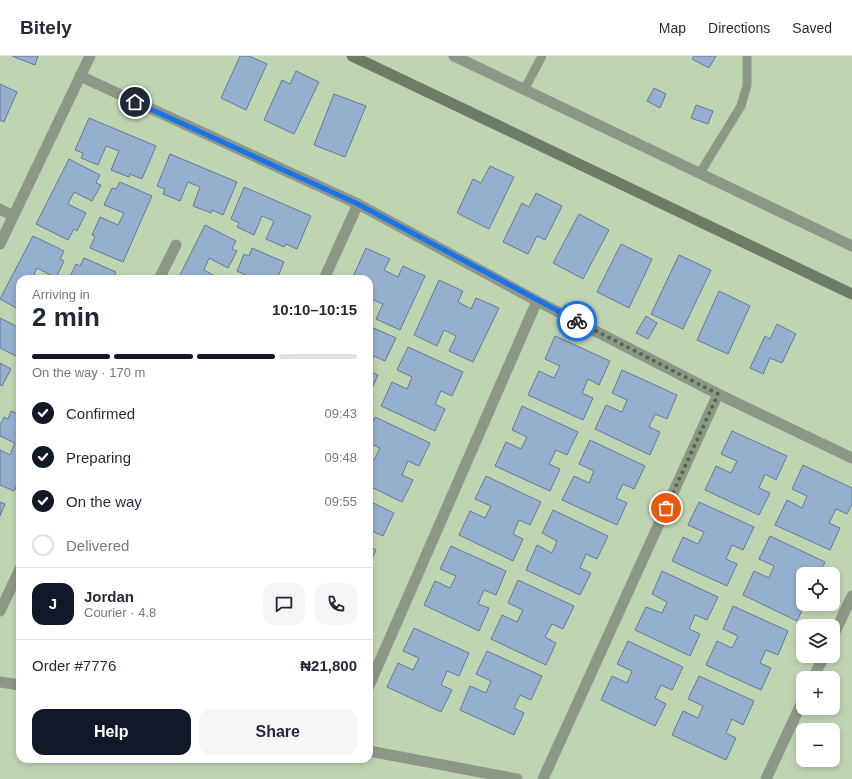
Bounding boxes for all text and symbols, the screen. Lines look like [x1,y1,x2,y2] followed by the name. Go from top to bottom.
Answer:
[20,17,72,38] text: Bitely
[659,20,686,36] text: Map
[708,20,770,36] text: Directions
[792,20,832,36] text: Saved
[118,85,152,119] pin
[124,91,146,113] icon: home
[32,287,90,302] text: Arriving in
[272,301,357,318] text: 10:10–10:15
[557,301,597,341] courier
[32,302,100,332] text: 2 min
[566,310,588,332] icon: bike
[32,365,145,380] text: On the way · 170 m
[32,402,54,424] icon: check
[66,405,135,422] text: Confirmed
[324,406,357,421] text: 09:43
[32,446,54,468] icon: check
[66,449,131,466] text: Preparing
[324,450,357,465] text: 09:48
[32,490,54,512] icon: check
[649,491,683,525] pin
[66,493,142,510] text: On the way
[324,494,357,509] text: 09:55
[655,497,677,519] icon: bag
[66,537,129,554] text: Delivered
[796,567,840,767] map controls
[796,567,840,611] button: locate
[263,583,305,625] button: chat
[315,583,357,625] button: phone
[84,588,134,605] text: Jordan
[49,595,57,612] text: J
[84,605,156,620] text: Courier · 4.8
[796,619,840,663] button: layers
[32,657,116,674] text: Order #7776
[300,657,357,674] text: ₦21,800
[796,671,840,715] button: +
[32,709,191,755] button: Help
[199,709,357,755] button: Share
[796,723,840,767] button: −

